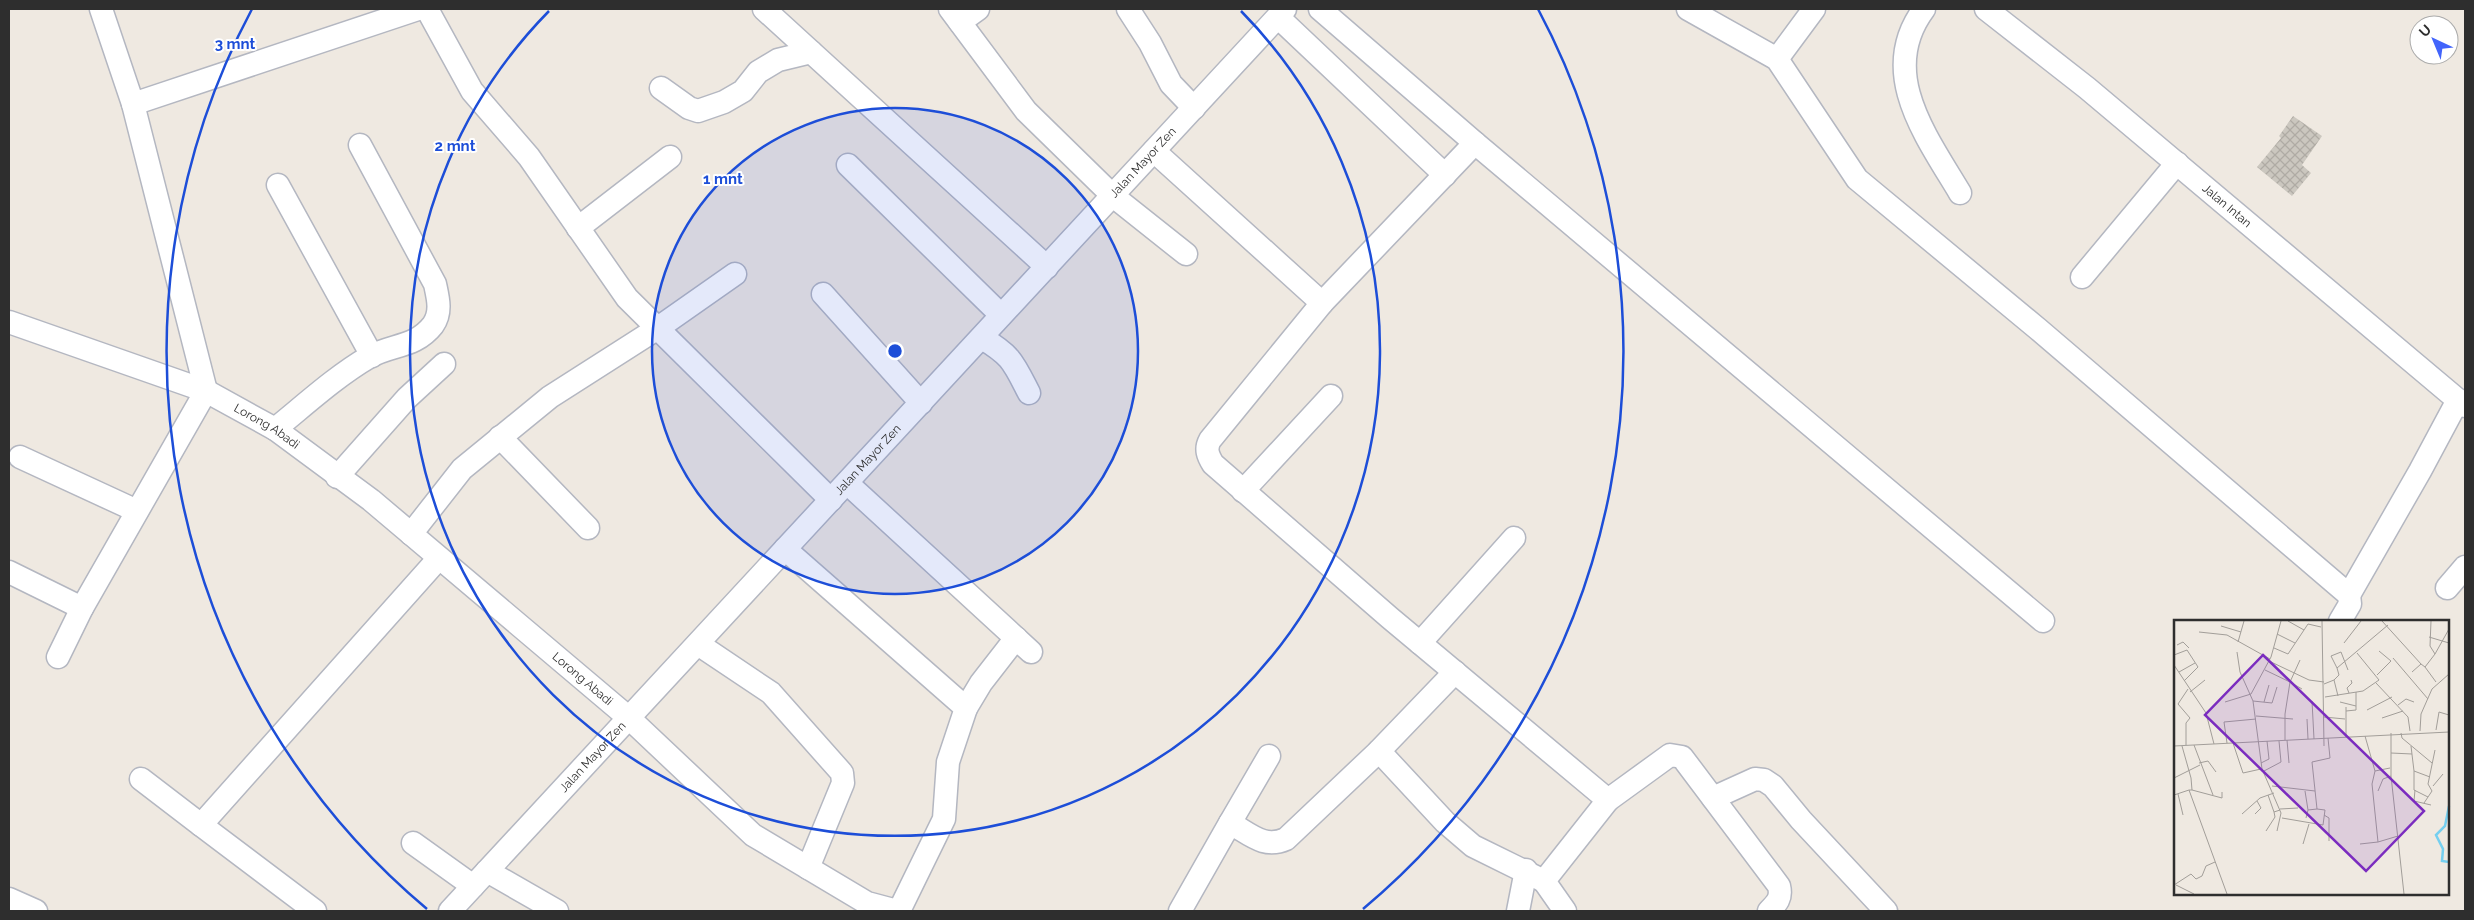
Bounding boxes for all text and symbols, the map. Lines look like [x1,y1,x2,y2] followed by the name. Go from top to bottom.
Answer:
[2409,15,2459,65] north arrow
[2416,21,2434,40] text: U
[215,35,256,53] text: 3 mnt
[1107,124,1179,201] street label: Jalan Mayor Zen
[435,137,476,155] text: 2 mnt
[703,170,743,188] text: 1 mnt
[2200,181,2254,230] street label: Jalan Intan
[886,342,904,360] centre of rings
[232,401,302,452] street label: Lorong Abadi
[832,422,904,498] street label: Jalan Mayor Zen
[2174,620,2449,895] inset map
[550,649,616,708] street label: Lorong Abadi
[557,719,629,795] street label: Jalan Mayor Zen

